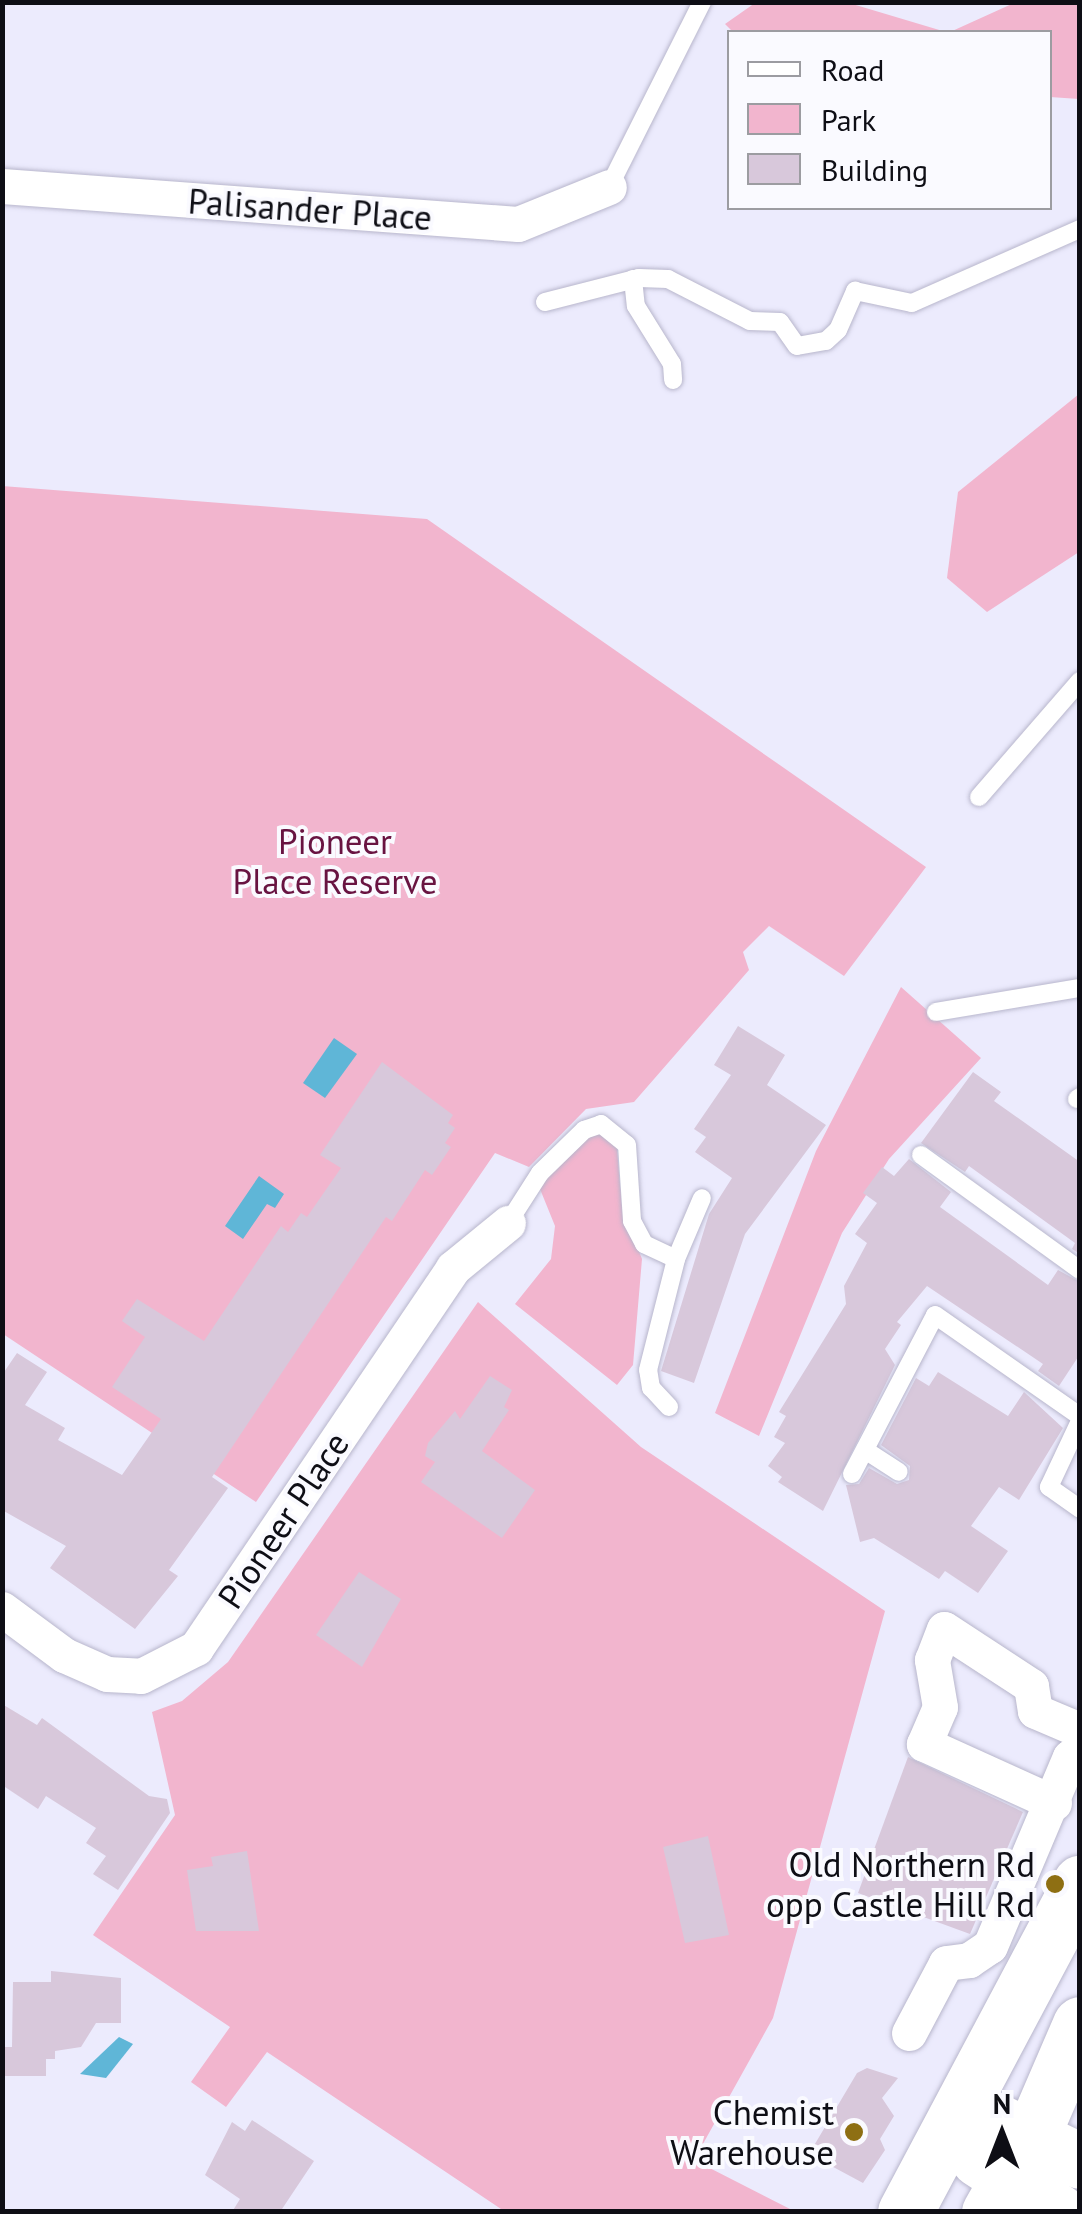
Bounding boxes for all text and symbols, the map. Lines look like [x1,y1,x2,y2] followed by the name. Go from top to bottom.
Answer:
[727,30,1052,210] legend
[821,50,885,89] text: Road
[821,100,876,139] text: Park
[821,150,928,189] text: Building
[187,180,433,238] street label: Palisander Place
[233,820,437,902] park label: Pioneer Place Reserve
[209,1424,357,1616] street label: Pioneer Place
[766,1843,1035,1925] place label: Old Northern Rd opp Castle Hill Rd
[1044,1873,1066,1895] marker: Old Northern Rd opp Castle Hill Rd
[952,2084,1052,2184] north arrow
[993,2085,1011,2122] text: N
[670,2091,834,2173] place label: Chemist Warehouse
[843,2121,865,2143] marker: Chemist Warehouse

